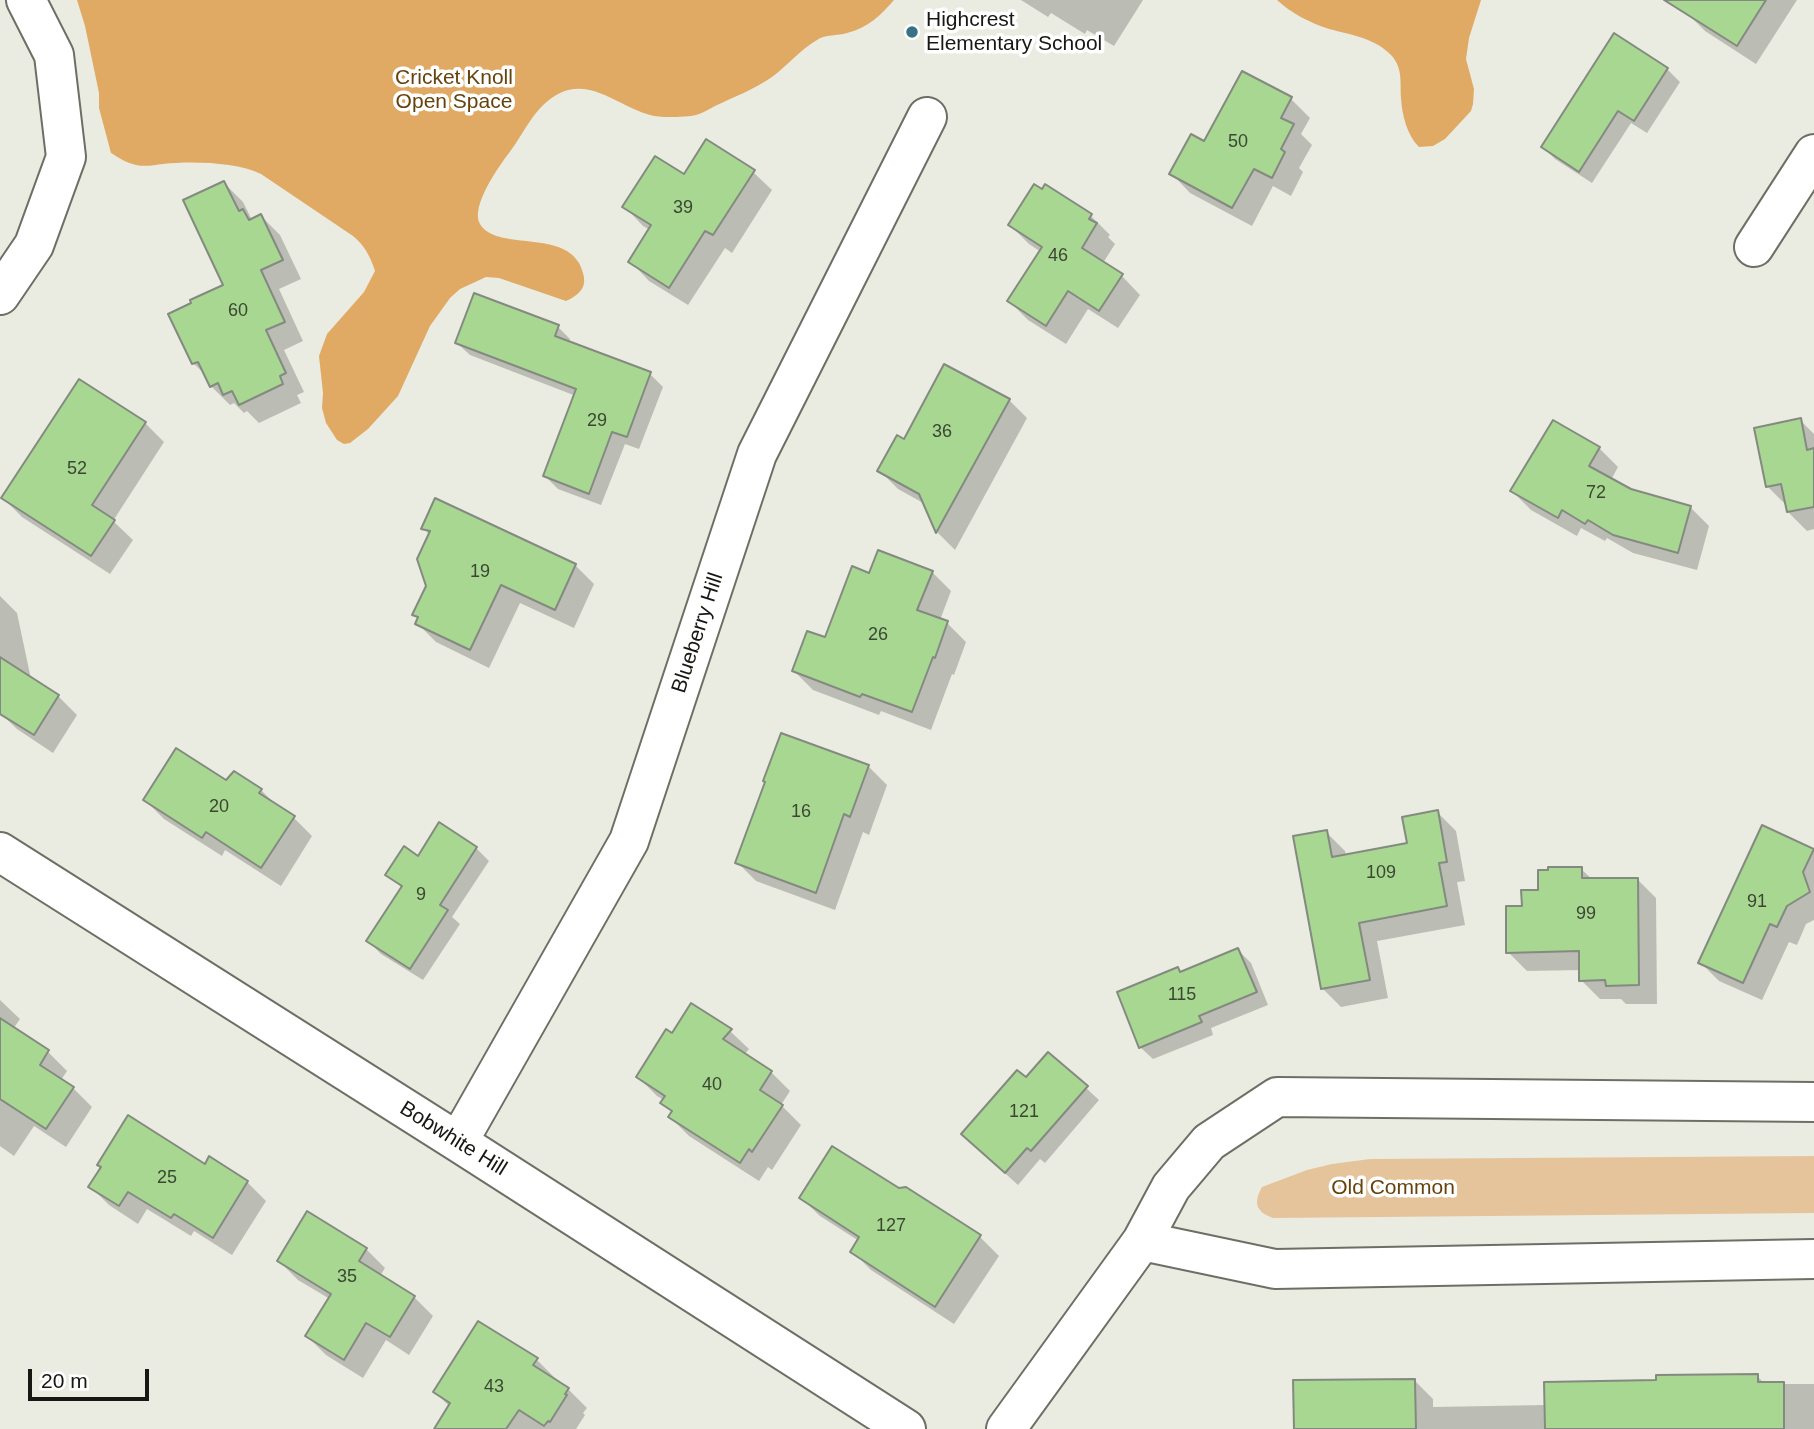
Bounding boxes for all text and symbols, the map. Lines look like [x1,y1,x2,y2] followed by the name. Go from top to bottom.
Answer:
[926,7,1102,57] place label: Highcrest Elementary School
[904,24,920,40] marker: Highcrest Elementary School
[395,65,513,115] park label: Cricket Knoll Open Space
[1228,131,1248,153] house number: 50
[673,197,693,219] house number: 39
[1048,245,1068,267] house number: 46
[228,300,248,322] house number: 60
[587,410,607,432] house number: 29
[932,421,952,443] house number: 36
[67,458,87,480] house number: 52
[1586,482,1606,504] house number: 72
[470,561,490,583] house number: 19
[667,570,729,696] street label: Blueberry Hill
[868,624,888,646] house number: 26
[209,796,229,818] house number: 20
[791,801,811,823] house number: 16
[1366,862,1396,884] house number: 109
[416,884,426,906] house number: 9
[1747,891,1767,913] house number: 91
[1576,903,1596,925] house number: 99
[1168,984,1196,1006] house number: 115
[702,1074,722,1096] house number: 40
[395,1096,511,1182] street label: Bobwhite Hill
[1009,1101,1039,1123] house number: 121
[157,1167,177,1189] house number: 25
[1331,1175,1455,1201] park label: Old Common
[876,1215,906,1237] house number: 127
[337,1266,357,1288] house number: 35
[32,1356,152,1400] scale bar
[41,1369,88,1392] text: 20 m
[484,1376,504,1398] house number: 43

